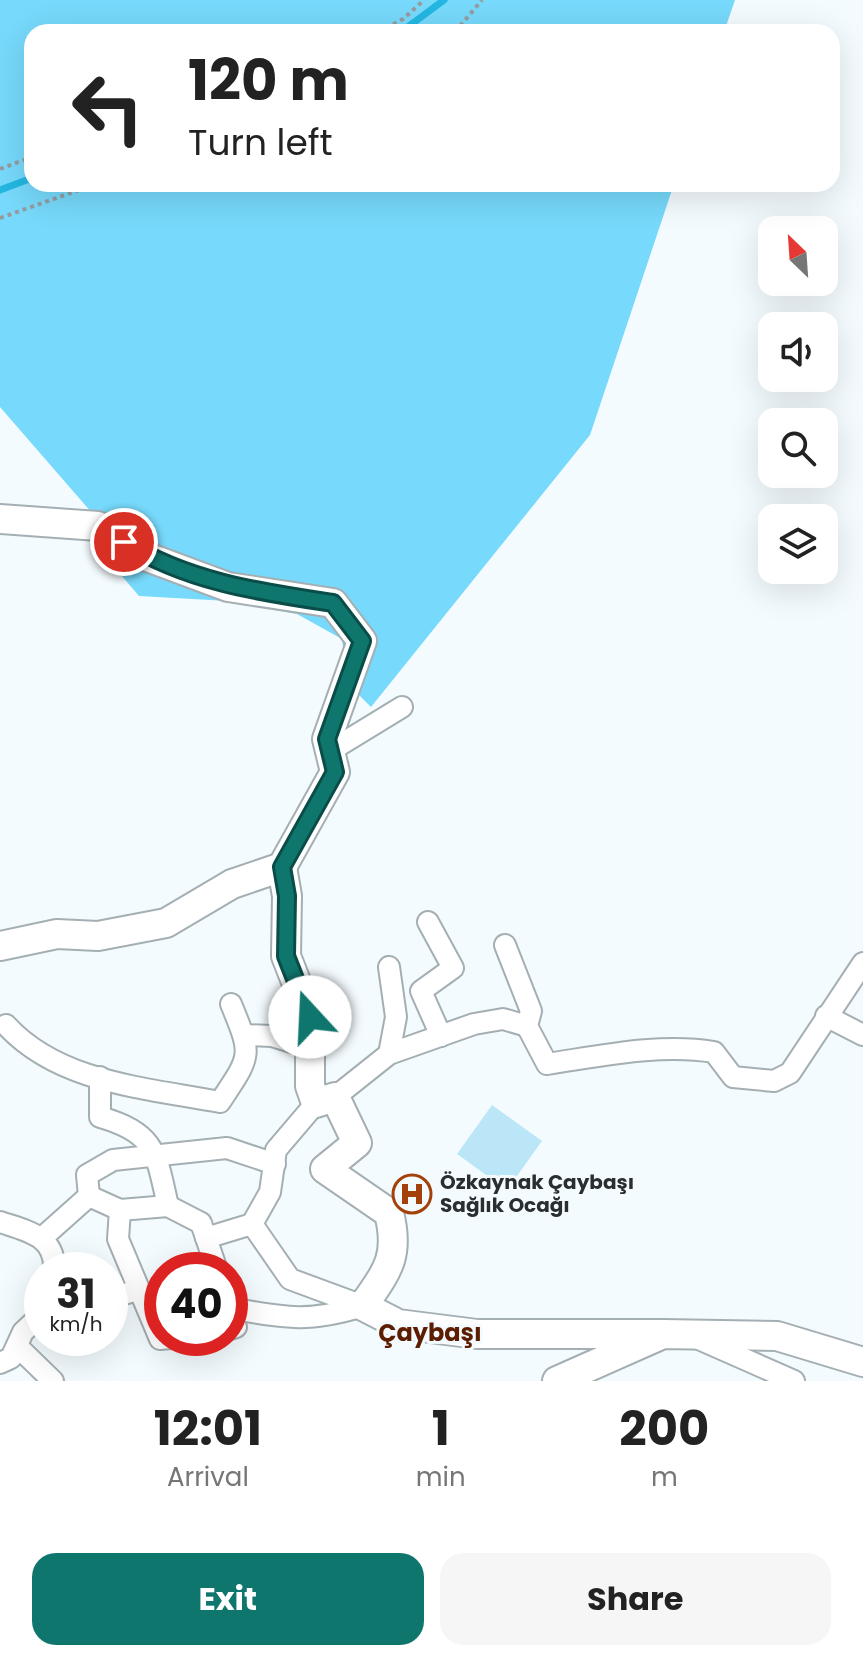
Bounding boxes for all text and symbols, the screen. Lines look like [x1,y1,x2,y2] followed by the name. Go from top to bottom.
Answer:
[188,41,349,120] text: 120 m
[56,56,160,160] icon: left
[188,117,333,168] text: Turn left
[758,216,838,296] north arrow
[758,216,838,584] map controls
[758,312,838,392] button: sound
[758,408,838,488] button: search
[758,504,838,584] button: layers
[90,508,158,576] pin
[102,520,146,564] icon: arrive
[268,975,352,1059] position arrow
[440,1168,634,1219] place label: Özkaynak Çaybaşı Sağlık Ocağı
[391,1173,433,1215] hospital icon: Özkaynak Çaybaşı Sağlık Ocağı
[144,1252,248,1356] speed limit sign: 40
[56,1266,96,1322] text: 31
[49,1310,103,1338] text: km/h
[378,1316,482,1349] district label: Çaybaşı
[154,1395,262,1462] text: 12:01
[432,1395,450,1462] text: 1
[619,1395,709,1462] text: 200
[167,1459,249,1495] text: Arrival
[416,1459,466,1495] text: min
[651,1459,678,1495] text: m
[32,1553,424,1645] button: Exit
[440,1553,831,1645] button: Share

